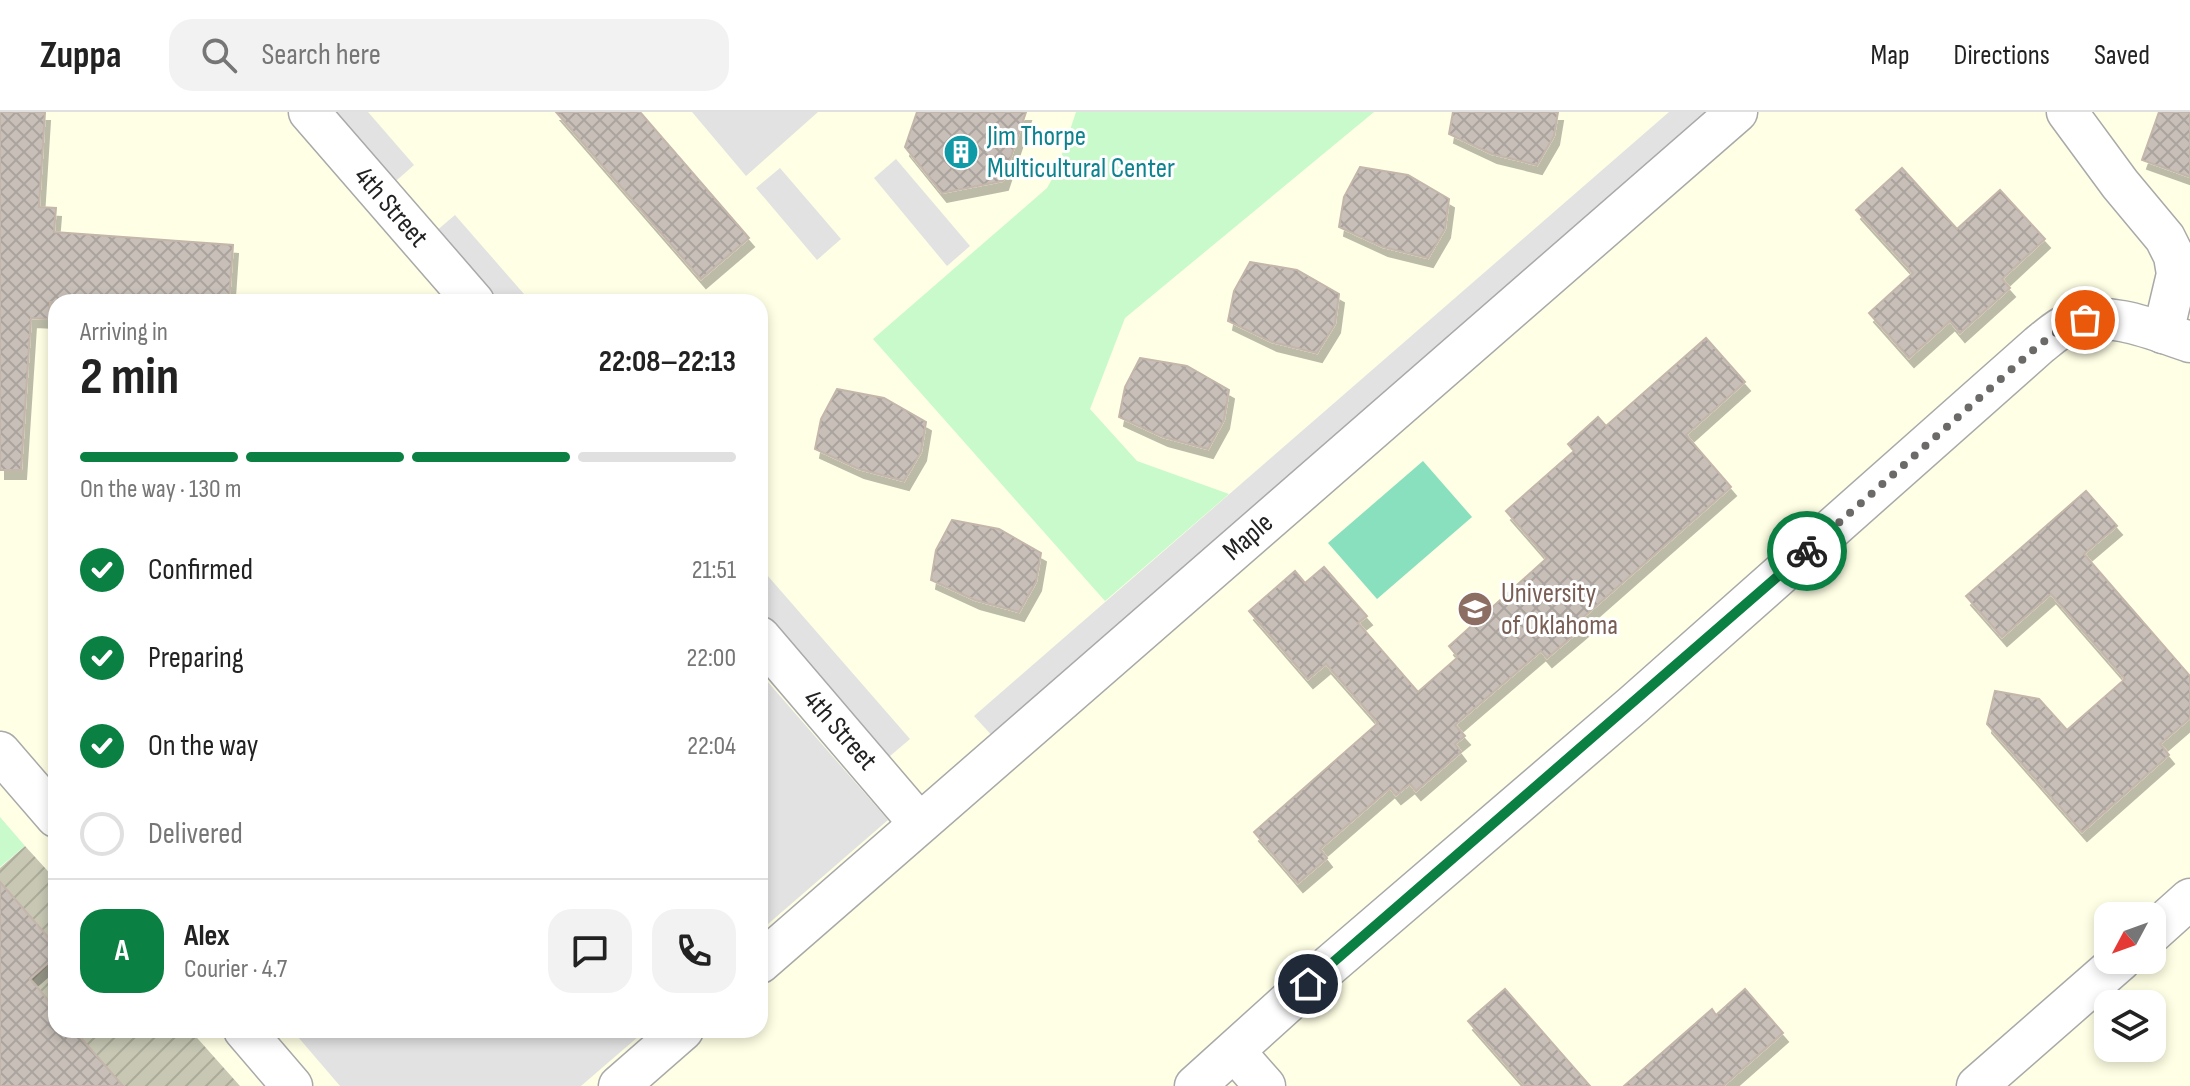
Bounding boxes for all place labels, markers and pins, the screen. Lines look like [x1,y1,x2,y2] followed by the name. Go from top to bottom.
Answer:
[986,120,1175,185] place label: Jim Thorpe Multicultural Center
[942,133,980,171] building icon: Jim Thorpe Multicultural Center
[2051,286,2119,354] pin
[1501,577,1618,642] place label: University of Oklahoma
[1456,590,1494,628] school or university icon: University of Oklahoma
[1274,950,1342,1018] pin

